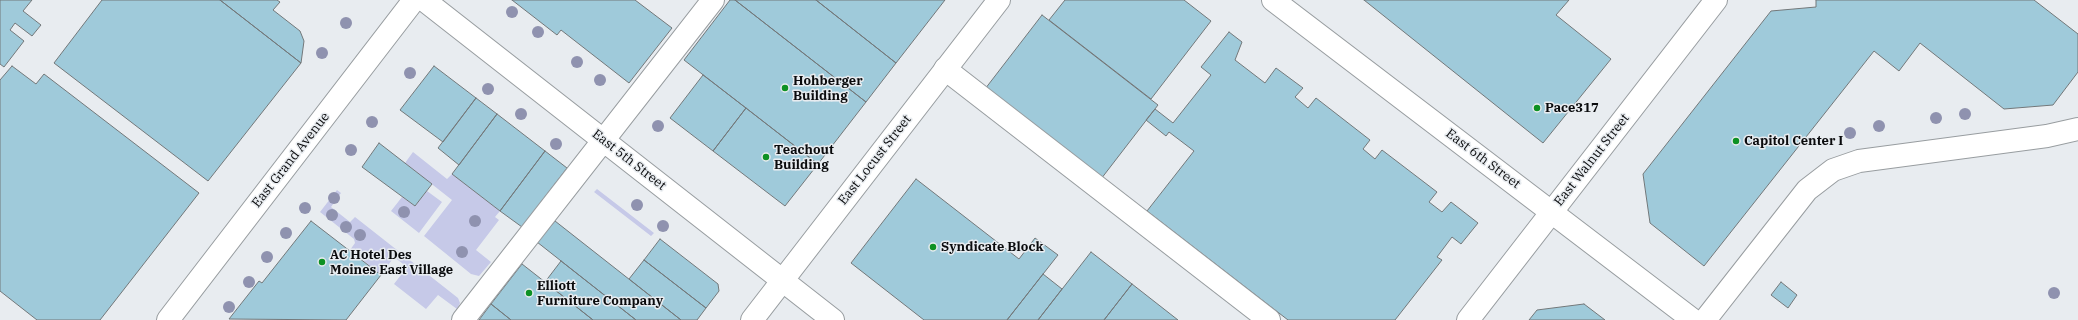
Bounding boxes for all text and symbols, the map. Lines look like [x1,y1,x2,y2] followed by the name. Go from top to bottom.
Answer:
[793,73,863,104] place label: Hohberger Building
[780,83,790,93] marker: Hohberger Building
[1545,100,1599,116] place label: Pace317
[1532,103,1542,113] marker: Pace317
[249,109,333,211] street label: East Grand Avenue
[1551,111,1633,209] street label: East Walnut Street
[835,112,915,208] street label: East Locust Street
[589,126,669,194] street label: East 5th Street
[1443,126,1523,192] street label: East 6th Street
[1744,133,1843,149] place label: Capitol Center I
[1731,136,1741,146] marker: Capitol Center I
[774,142,834,173] place label: Teachout Building
[761,152,771,162] marker: Teachout Building
[941,239,1043,255] place label: Syndicate Block
[928,242,938,252] marker: Syndicate Block
[330,247,453,278] place label: AC Hotel Des Moines East Village
[317,257,327,267] marker: AC Hotel Des Moines East Village
[537,278,663,309] place label: Elliott Furniture Company
[524,288,534,298] marker: Elliott Furniture Company

